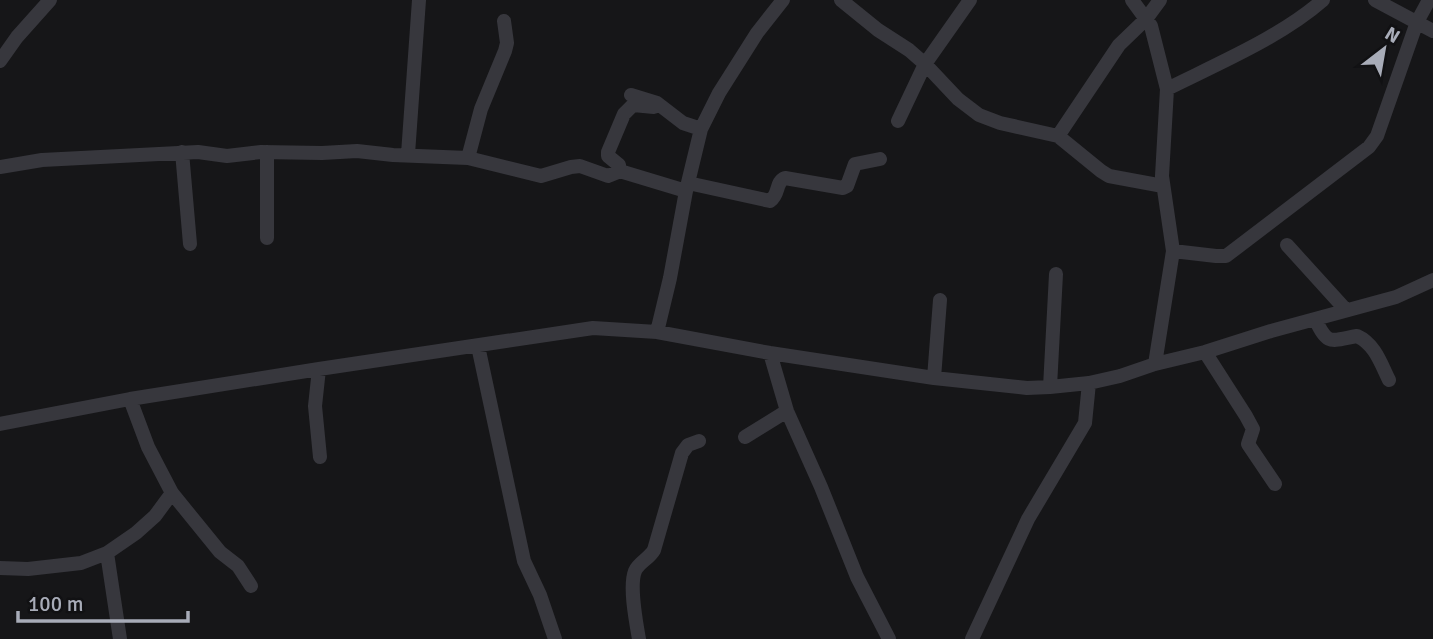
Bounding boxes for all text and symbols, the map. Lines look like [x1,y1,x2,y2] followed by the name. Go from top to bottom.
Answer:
[1349,14,1419,84] north arrow
[1380,22,1404,49] text: N
[18,580,187,624] scale bar
[28,591,83,617] text: 100 m

